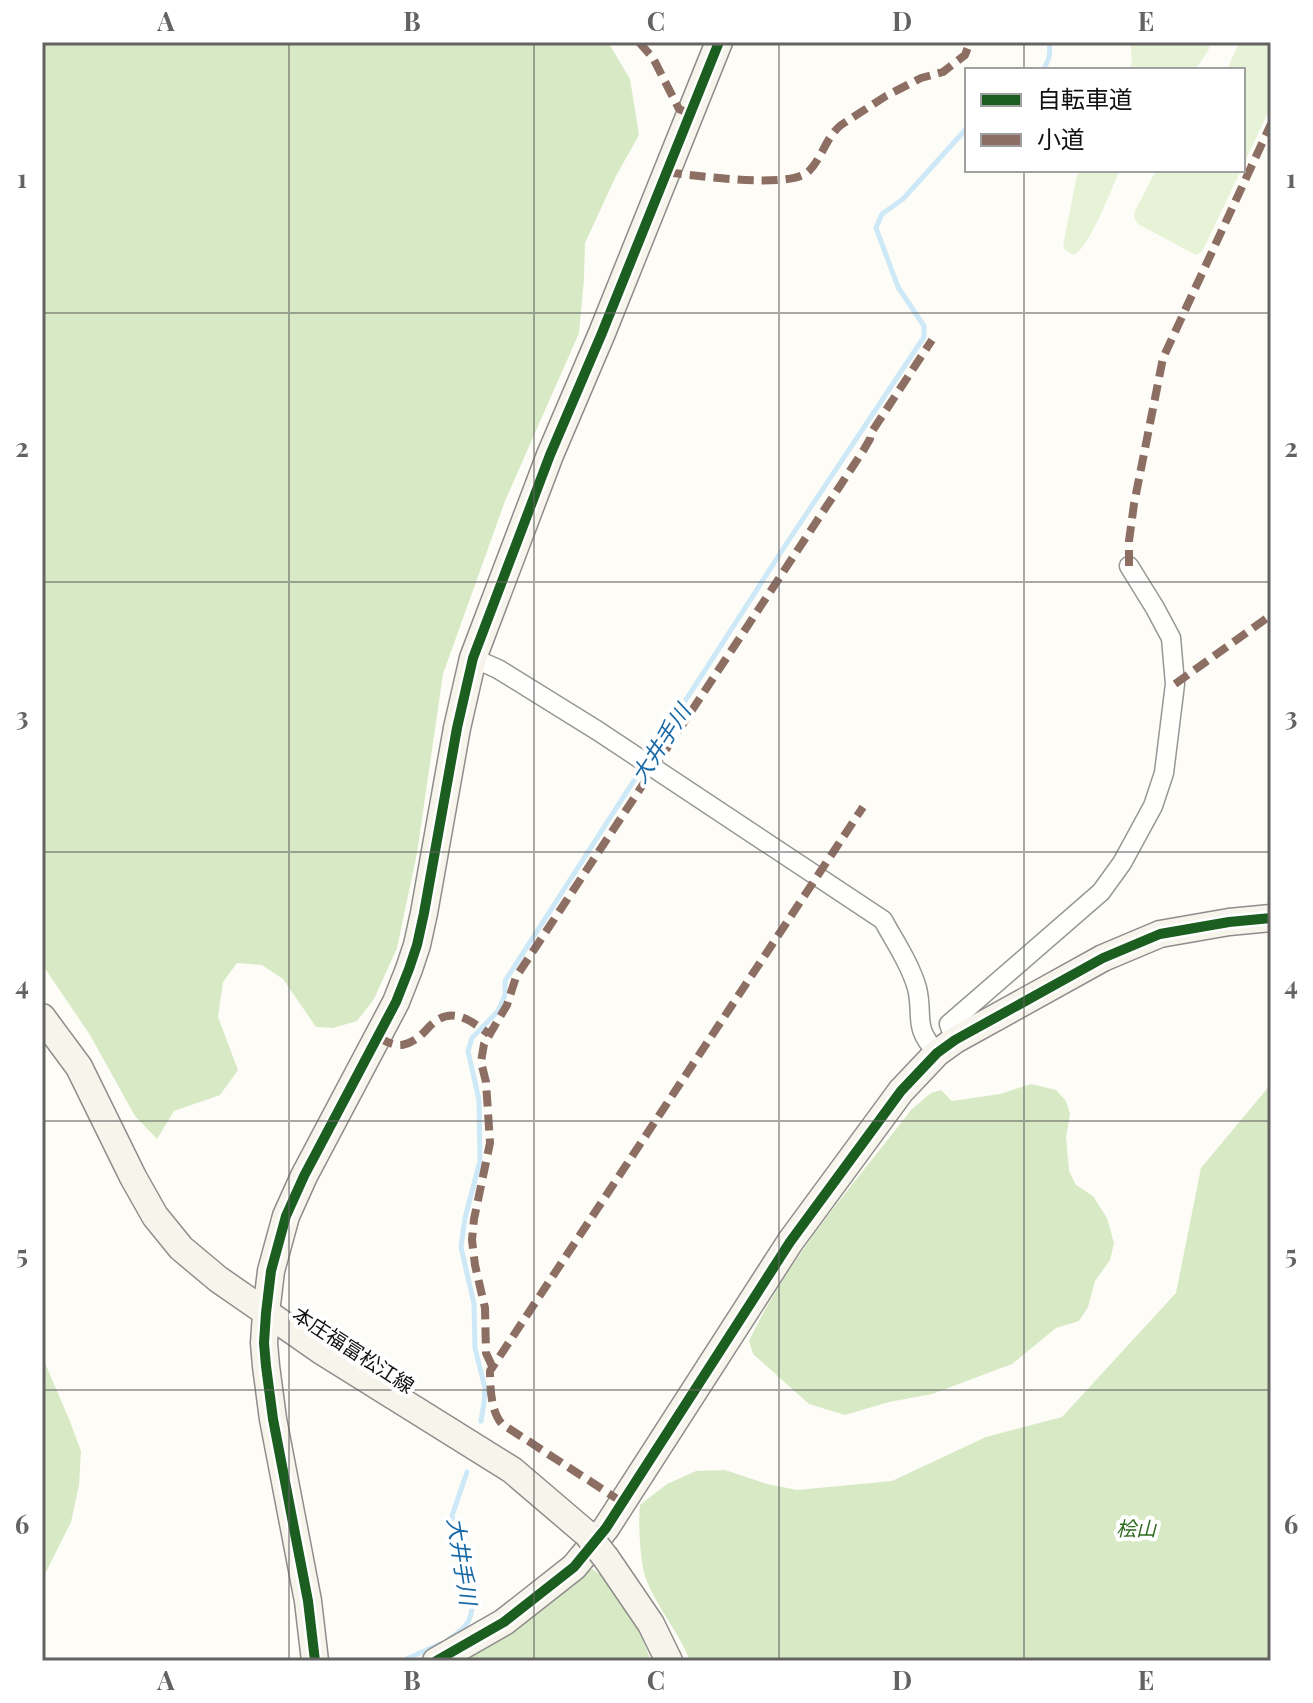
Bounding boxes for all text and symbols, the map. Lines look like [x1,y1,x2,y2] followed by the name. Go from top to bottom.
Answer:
[156,3,175,38] text: A
[403,3,421,38] text: B
[647,3,665,38] text: C
[892,3,912,38] text: D
[1138,3,1154,38] text: E
[965,68,1245,172] legend
[1037,82,1133,114] text: 自転車道
[1037,122,1085,154] text: 小道
[17,160,27,195] text: 1
[1286,160,1296,195] text: 1
[15,429,29,464] text: 2
[1284,429,1298,464] text: 2
[623,696,698,788] water label: 大井手川
[16,698,28,733] text: 3
[1285,698,1297,733] text: 3
[15,967,29,1002] text: 4
[1284,967,1298,1002] text: 4
[16,1236,28,1271] text: 5
[1285,1236,1297,1271] text: 5
[288,1300,420,1398] street label: 本庄福富松江線
[15,1506,29,1541] text: 6
[1284,1506,1298,1541] text: 6
[1116,1514,1157,1541] park label: 桧山
[441,1515,485,1609] water label: 大井手川
[156,1662,175,1697] text: A
[403,1662,421,1697] text: B
[647,1662,665,1697] text: C
[892,1662,912,1697] text: D
[1138,1662,1154,1697] text: E

